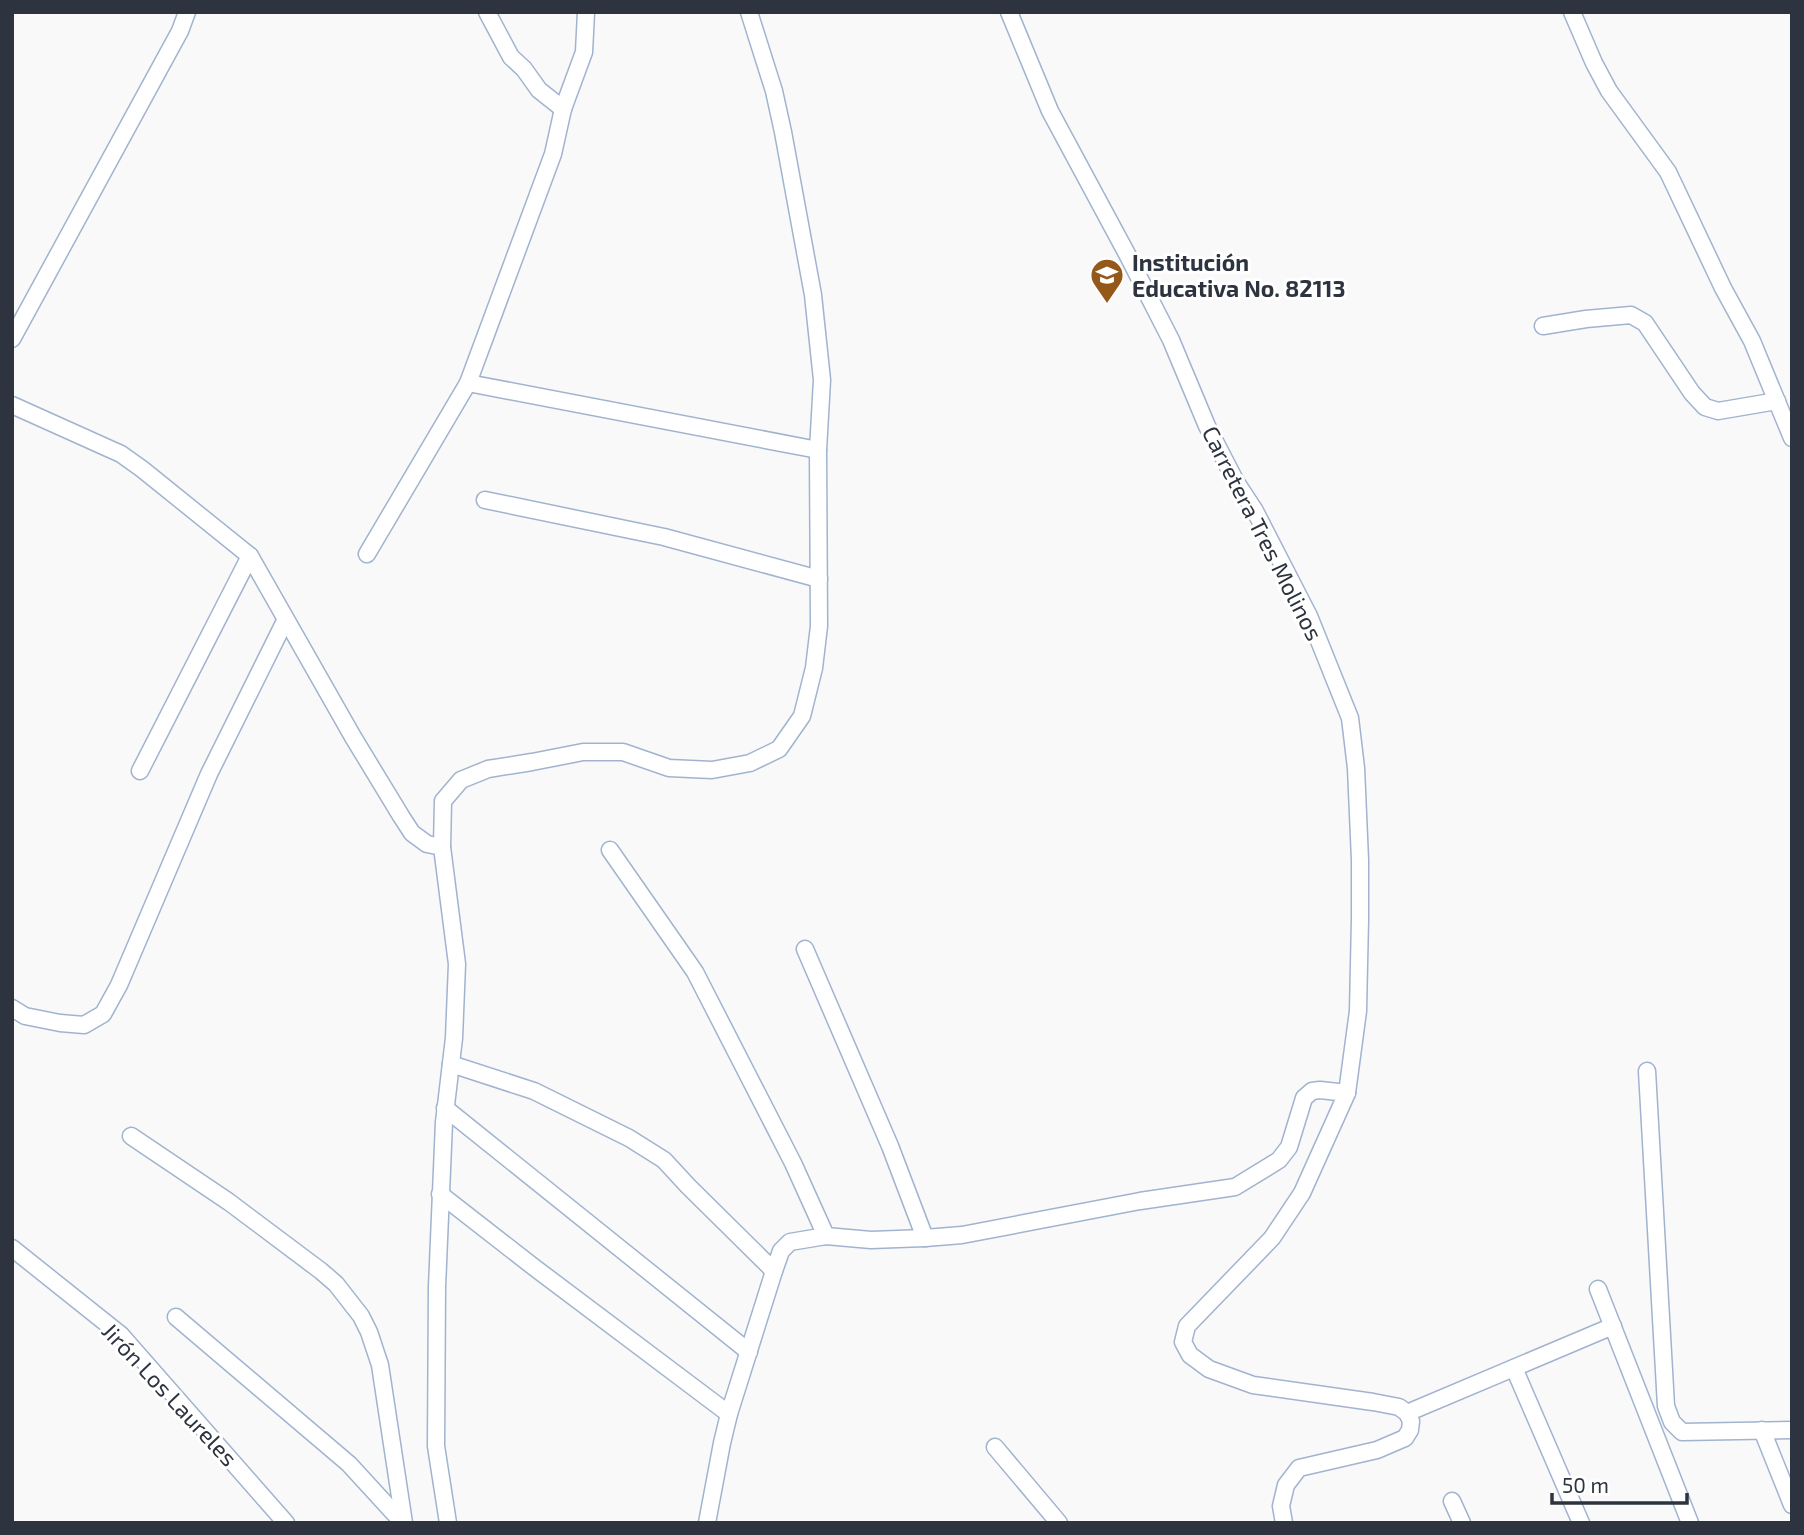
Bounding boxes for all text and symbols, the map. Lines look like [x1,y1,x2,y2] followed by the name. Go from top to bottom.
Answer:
[1132,248,1346,302] place label: Institución Educativa No. 82113
[1088,256,1126,305] school or university icon: Institución Educativa No. 82113
[1197,421,1329,645] street label: Carretera Tres Molinos
[97,1317,243,1471] street label: Jirón Los Laureles
[1552,1462,1687,1506] scale bar
[1562,1472,1609,1497] text: 50 m

